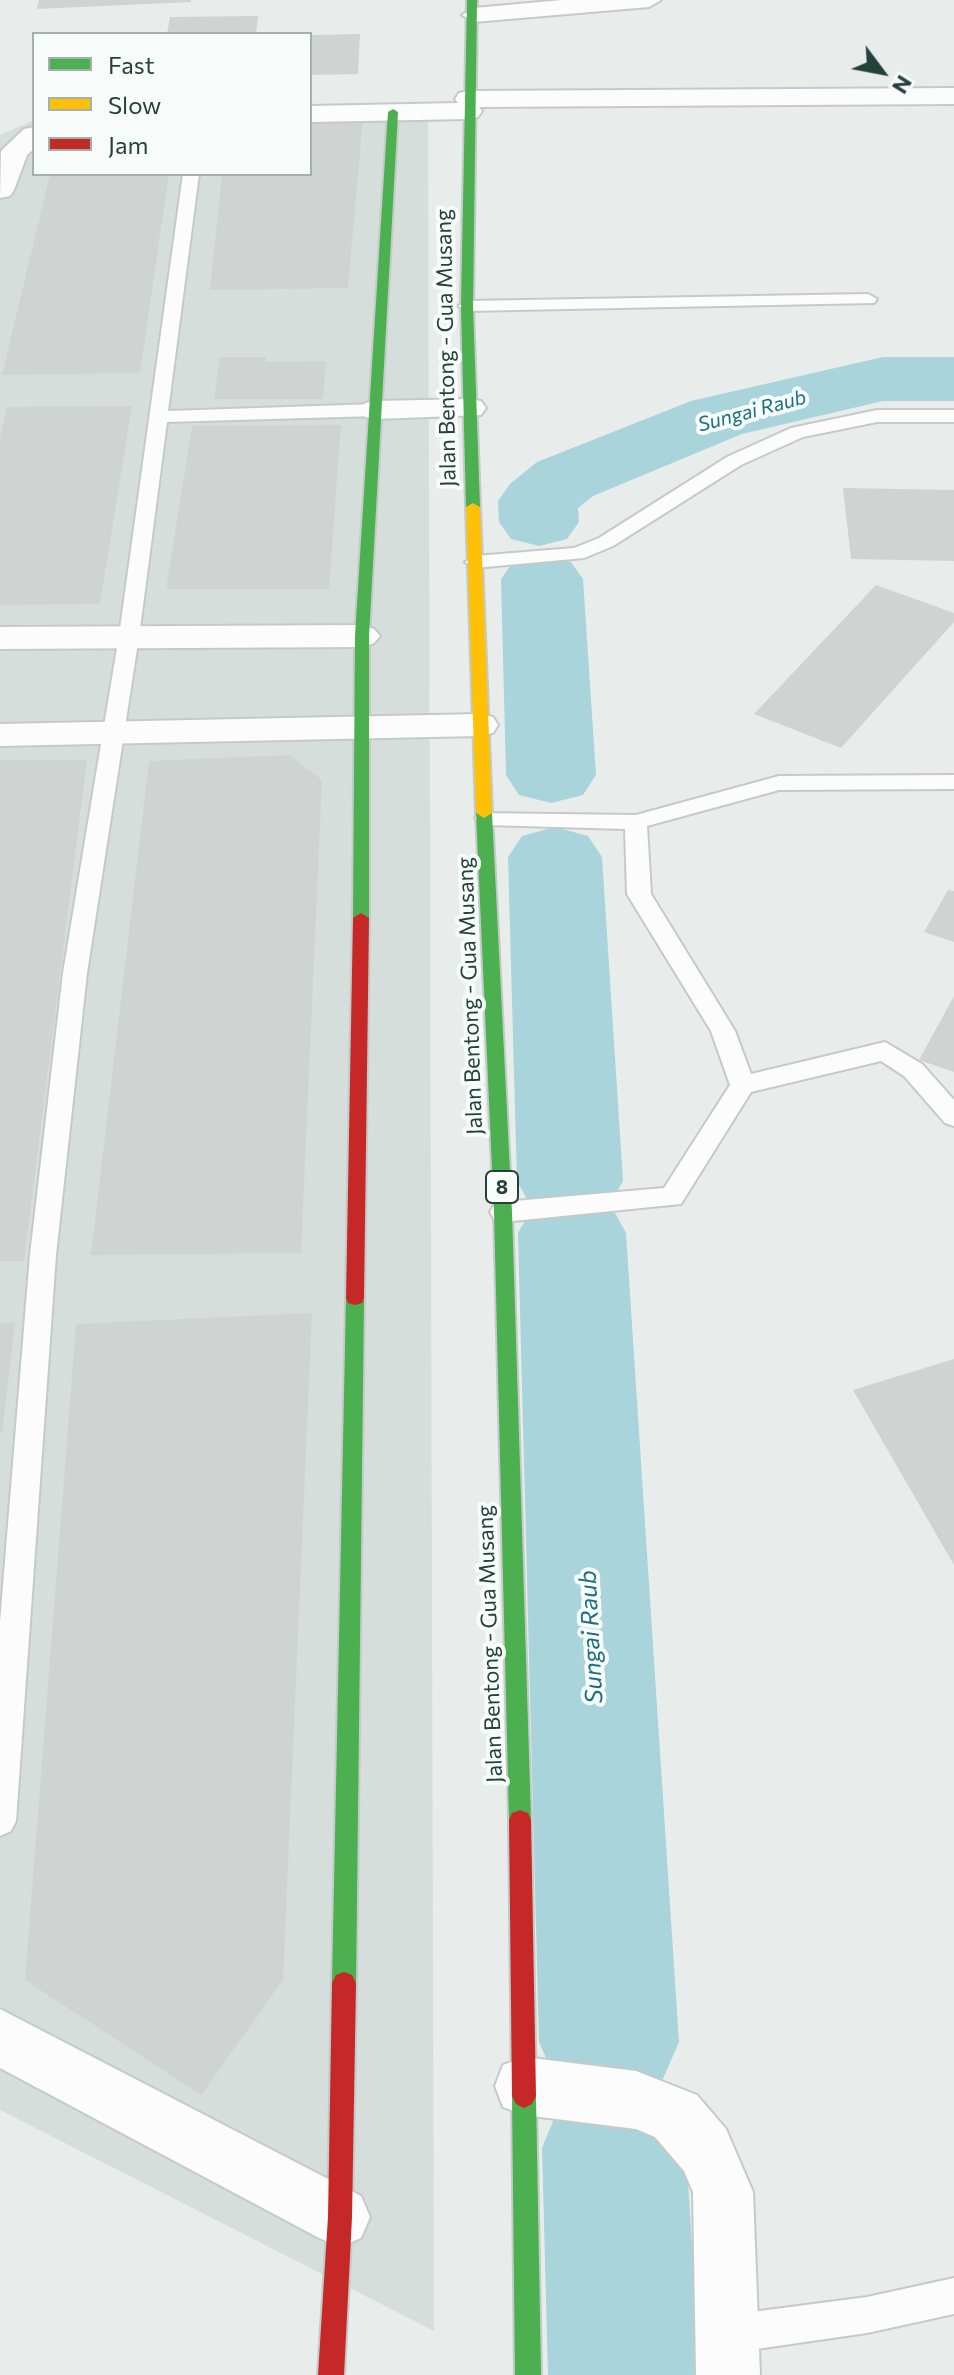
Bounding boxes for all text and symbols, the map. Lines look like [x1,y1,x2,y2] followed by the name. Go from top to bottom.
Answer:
[32,32,312,176] legend
[842,32,922,112] north arrow
[108,50,155,79] text: Fast
[887,71,919,99] text: N
[108,90,161,119] text: Slow
[108,130,148,159] text: Jam
[430,209,462,487] street label: Jalan Bentong - Gua Musang
[695,385,809,437] water label: Sungai Raub
[452,857,488,1135] street label: Jalan Bentong - Gua Musang
[486,1171,518,1203] road number: 8
[472,1505,508,1783] street label: Jalan Bentong - Gua Musang
[573,1570,609,1704] water label: Sungai Raub

